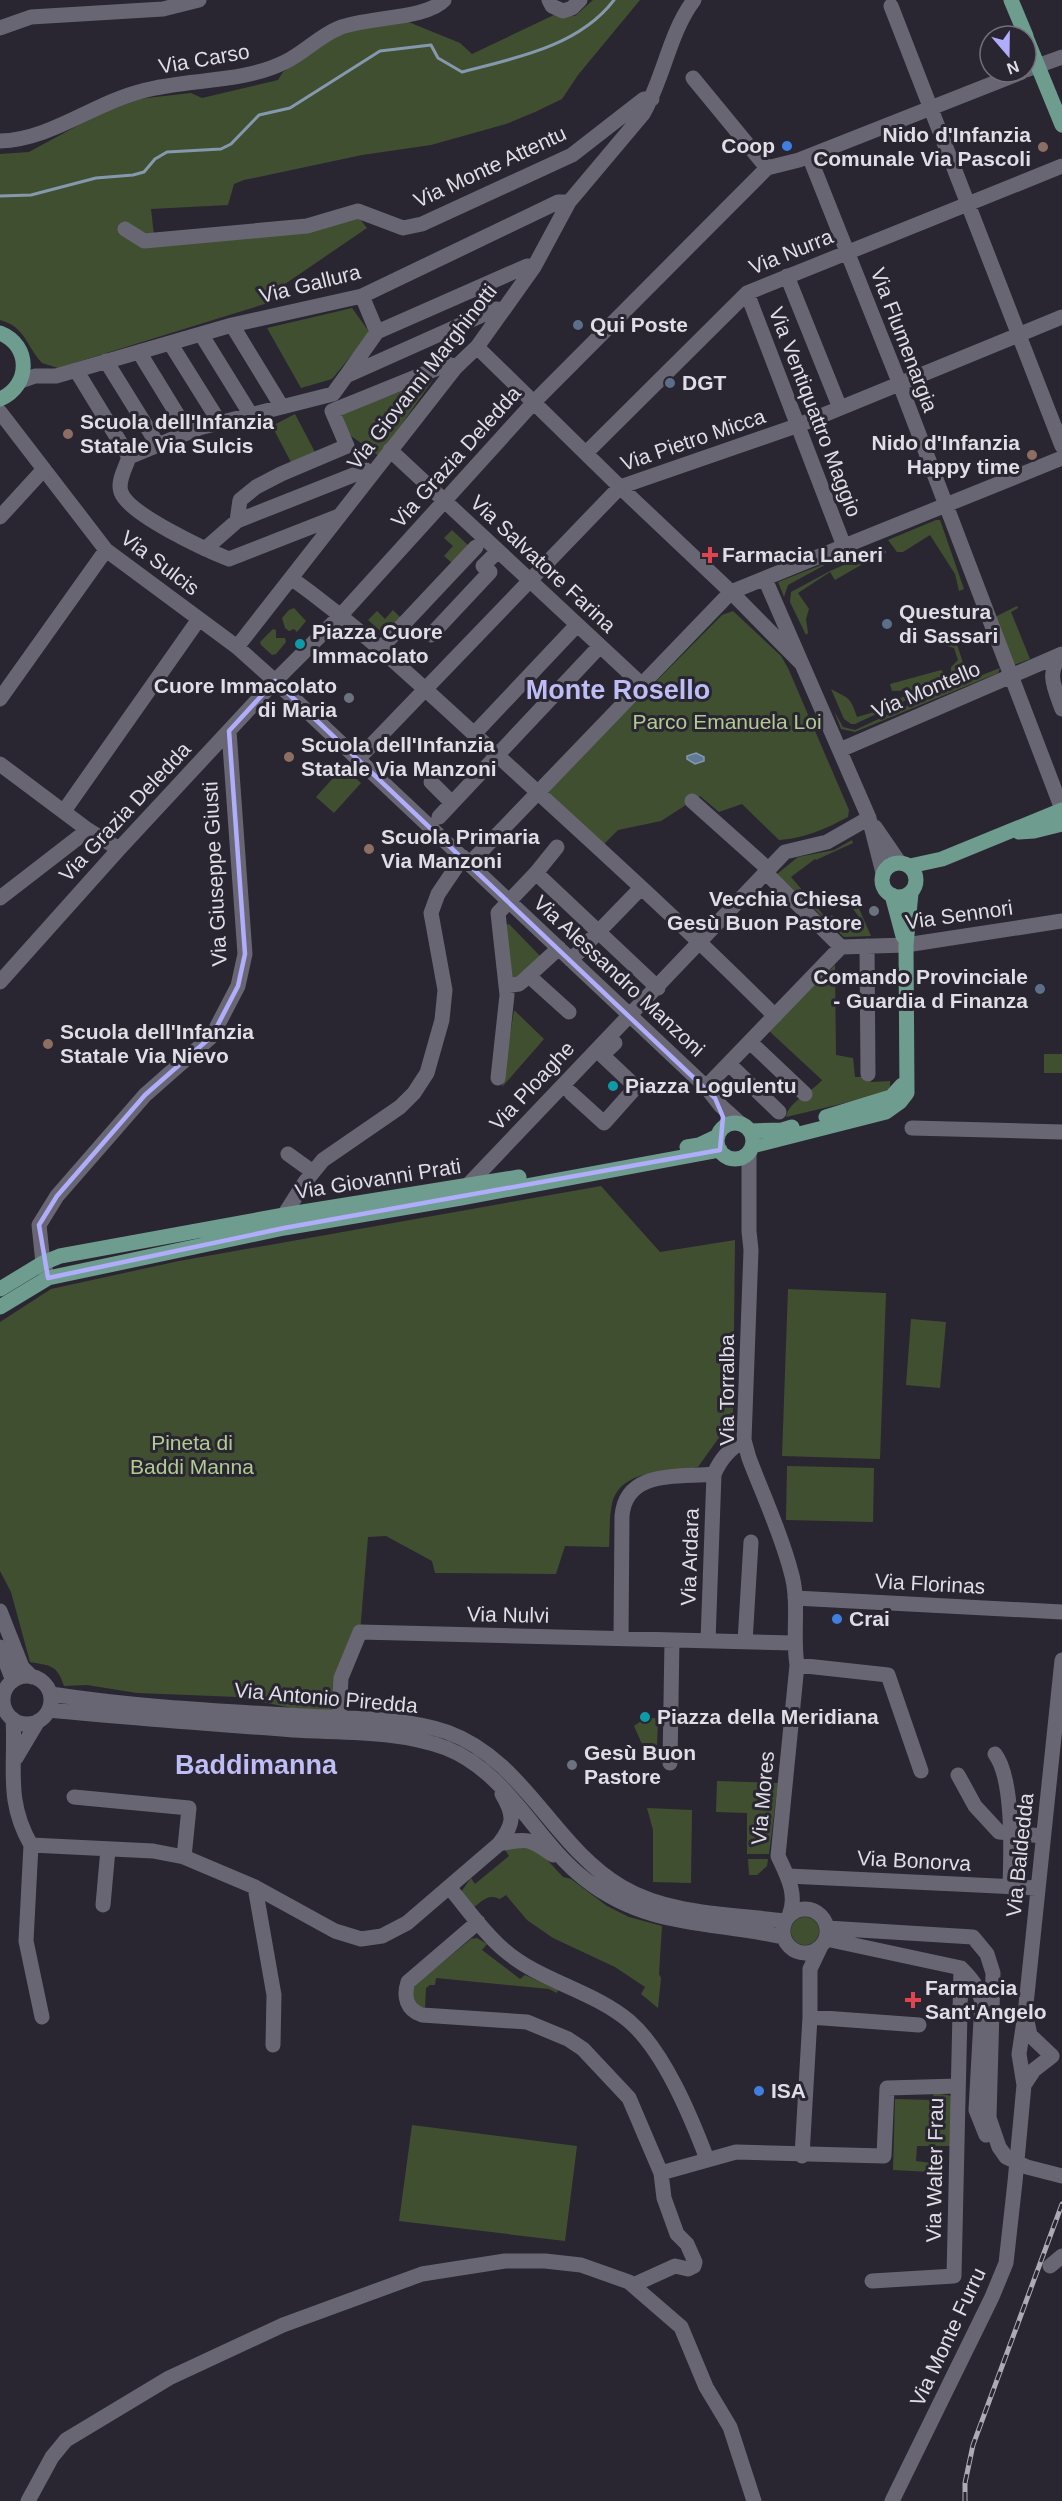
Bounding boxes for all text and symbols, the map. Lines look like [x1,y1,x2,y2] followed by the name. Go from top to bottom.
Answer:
[978,24,1038,84] north arrow
[157,39,251,78] street label: Via Carso
[1005,58,1021,78] text: N
[410,121,570,212] street label: Via Monte Attentu
[813,123,1031,170] place label: Nido d'Infanzia Comunale Via Pascoli
[721,134,775,157] place label: Coop
[780,139,794,153] marker: Coop
[1036,140,1050,154] marker: Nido d'Infanzia Comunale Via Pascoli
[746,224,836,279] street label: Via Nurra
[257,260,363,307] street label: Via Gallura
[866,264,943,415] street label: Via Flumenargia
[342,280,501,474] street label: Via Giovanni Marghinotti
[765,304,866,520] street label: Via Ventiquattro Maggio
[590,313,688,336] place label: Qui Poste
[571,318,585,332] marker: Qui Poste
[682,371,727,394] place label: DGT
[663,376,677,390] marker: DGT
[386,381,525,532] street label: Via Grazia Deledda
[618,404,768,475] street label: Via Pietro Micca
[80,410,274,457] place label: Scuola dell'Infanzia Statale Via Sulcis
[61,427,75,441] marker: Scuola dell'Infanzia Statale Via Sulcis
[872,431,1020,478] place label: Nido d'Infanzia Happy time
[1025,448,1039,462] marker: Nido d'Infanzia Happy time
[466,490,621,637] street label: Via Salvatore Farina
[117,526,204,599] street label: Via Sulcis
[722,543,883,566] place label: Farmacia Laneri
[703,548,717,562] marker: Farmacia Laneri
[899,600,998,647] place label: Questura di Sassari
[880,617,894,631] marker: Questura di Sassari
[312,620,443,667] place label: Piazza Cuore Immacolato
[293,637,307,651] marker: Piazza Cuore Immacolato
[868,656,983,723] street label: Via Montello
[154,674,337,721] place label: Cuore Immacolato di Maria
[526,675,710,705] district label: Monte Rosello
[342,691,356,705] marker: Cuore Immacolato di Maria
[632,710,822,733] park label: Parco Emanuela Loi
[301,733,497,780] place label: Scuola dell'Infanzia Statale Via Manzoni
[54,737,195,886] street label: Via Grazia Deledda
[282,750,296,764] marker: Scuola dell'Infanzia Statale Via Manzoni
[198,781,231,967] street label: Via Giuseppe Giusti
[381,825,540,872] place label: Scuola Primaria Via Manzoni
[362,842,376,856] marker: Scuola Primaria Via Manzoni
[667,887,862,934] place label: Vecchia Chiesa Gesù Buon Pastore
[529,891,709,1061] street label: Via Alessandro Manzoni
[904,896,1014,933] street label: Via Sennori
[867,904,881,918] marker: Vecchia Chiesa Gesù Buon Pastore
[813,965,1028,1012] place label: Comando Provinciale - Guardia d Finanza
[1033,982,1047,996] marker: Comando Provinciale - Guardia d Finanza
[60,1020,254,1067] place label: Scuola dell'Infanzia Statale Via Nievo
[41,1037,55,1051] marker: Scuola dell'Infanzia Statale Via Nievo
[485,1037,579,1135] street label: Via Ploaghe
[625,1074,797,1097] place label: Piazza Logulentu
[606,1079,620,1093] marker: Piazza Logulentu
[293,1154,463,1203] street label: Via Giovanni Prati
[715,1334,738,1446] street label: Via Torralba
[130,1431,254,1478] park label: Pineta di Baddi Manna
[676,1507,703,1606] street label: Via Ardara
[874,1569,986,1598] street label: Via Florinas
[467,1602,549,1627] street label: Via Nulvi
[849,1607,890,1630] place label: Crai
[830,1612,844,1626] marker: Crai
[233,1678,419,1717] street label: Via Antonio Piredda
[657,1705,879,1728] place label: Piazza della Meridiana
[638,1710,652,1724] marker: Piazza della Meridiana
[584,1741,696,1788] place label: Gesù Buon Pastore
[175,1750,338,1780] district label: Baddimanna
[747,1750,778,1846] street label: Via Mores
[565,1758,579,1772] marker: Gesù Buon Pastore
[1002,1791,1037,1918] street label: Via Baldedda
[856,1846,972,1875] street label: Via Bonorva
[925,1976,1047,2023] place label: Farmacia Sant'Angelo
[906,1993,920,2007] marker: Farmacia Sant'Angelo
[771,2079,806,2102] place label: ISA
[752,2084,766,2098] marker: ISA
[922,2097,947,2243] street label: Via Walter Frau
[905,2264,990,2410] street label: Via Monte Furru

